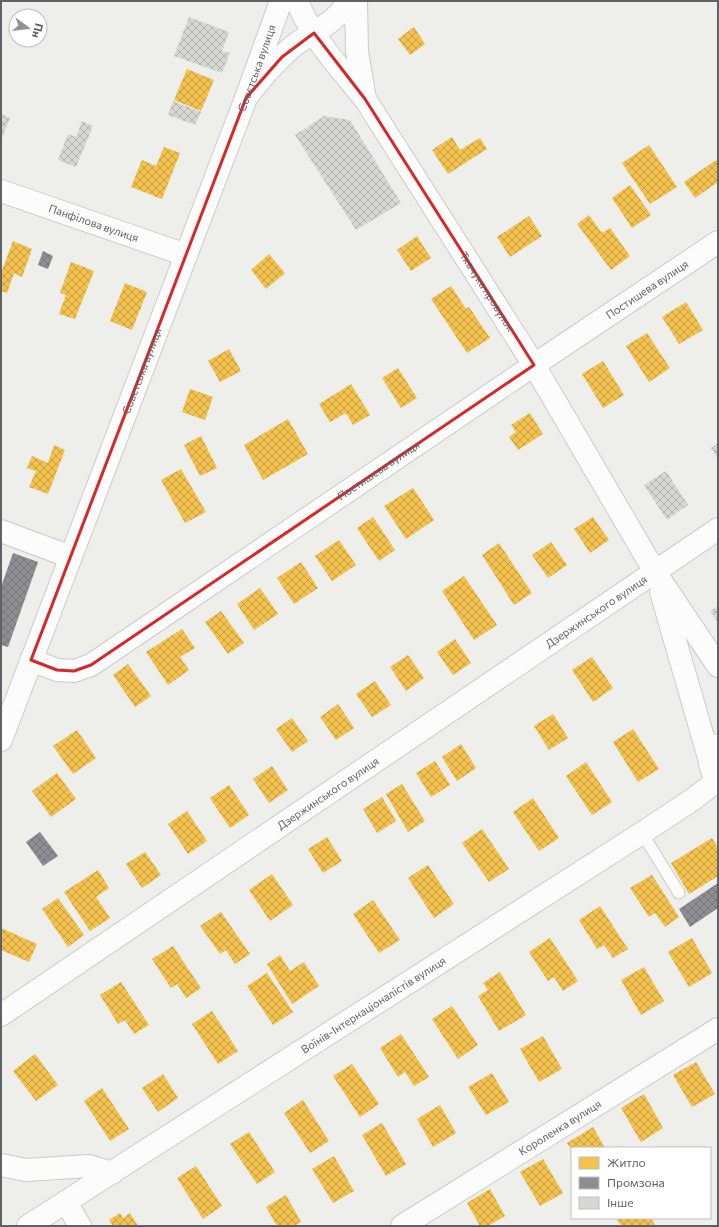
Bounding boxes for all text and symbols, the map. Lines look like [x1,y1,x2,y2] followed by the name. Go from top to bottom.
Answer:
[8,8,48,48] north arrow
[30,22,46,39] text: Пн
[235,23,278,113] street label: Совєтська вулиця
[47,201,140,244] street label: Панфілова вулиця
[458,249,518,334] street label: Ткачука провулок
[603,257,691,321] street label: Постишева вулиця
[119,326,164,416] street label: Совєтська вулиця
[335,438,422,502] street label: Постишева вулиця
[543,572,649,650] street label: Дзержинського вулиця
[274,754,381,832] street label: Дзержинського вулиця
[298,953,448,1056] street label: Воїнів-Інтернаціоналістів вулиця
[516,1097,603,1158] street label: Короленка вулиця
[571,1147,711,1219] legend
[607,1155,646,1169] text: Житло
[607,1175,665,1189] text: Промзона
[607,1195,633,1209] text: Інше

